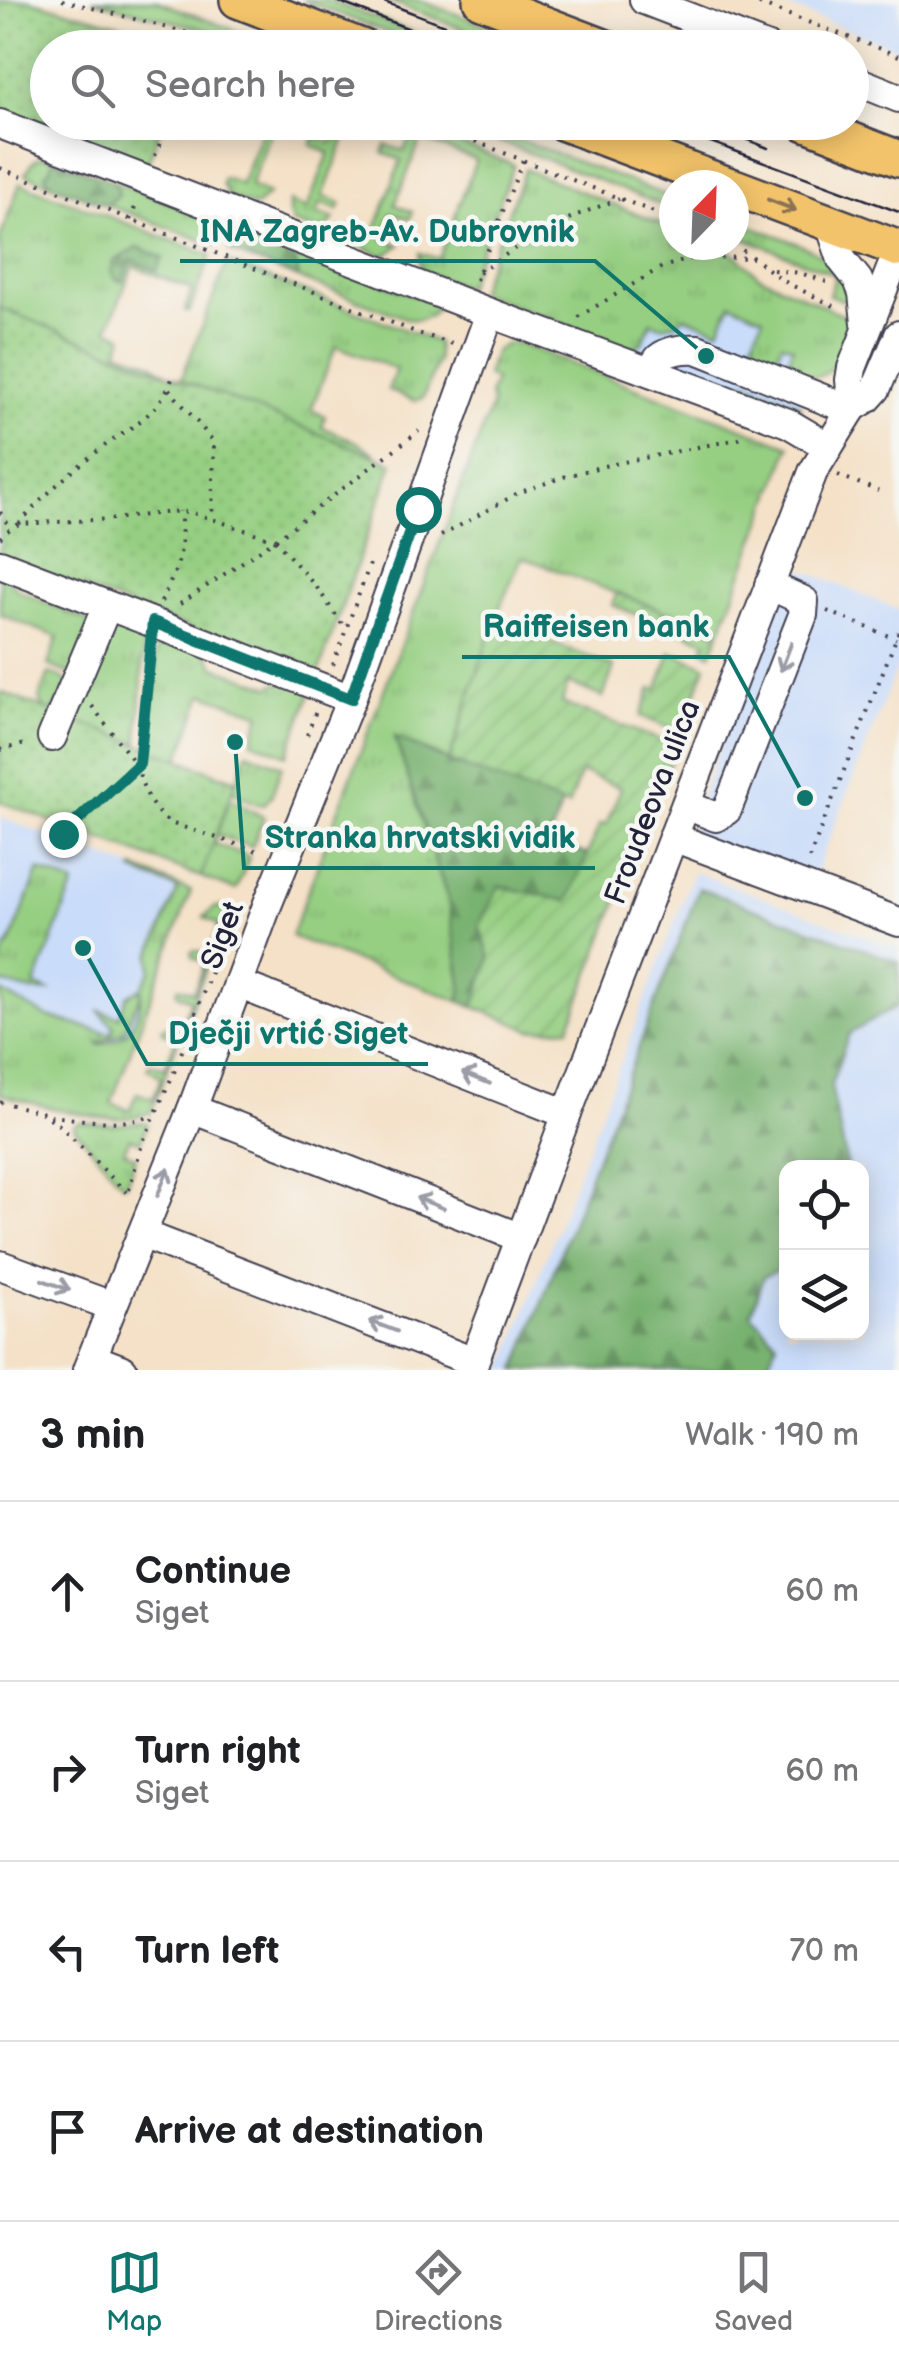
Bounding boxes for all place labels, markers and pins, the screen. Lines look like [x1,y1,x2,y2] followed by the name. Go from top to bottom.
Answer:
[180,199,595,261] callout: INA Zagreb-Av. Dubrovnik
[462,595,729,657] callout: Raiffeisen bank
[244,806,595,868] callout: Stranka hrvatski vidik
[147,1002,428,1064] callout: Dječji vrtić Siget

